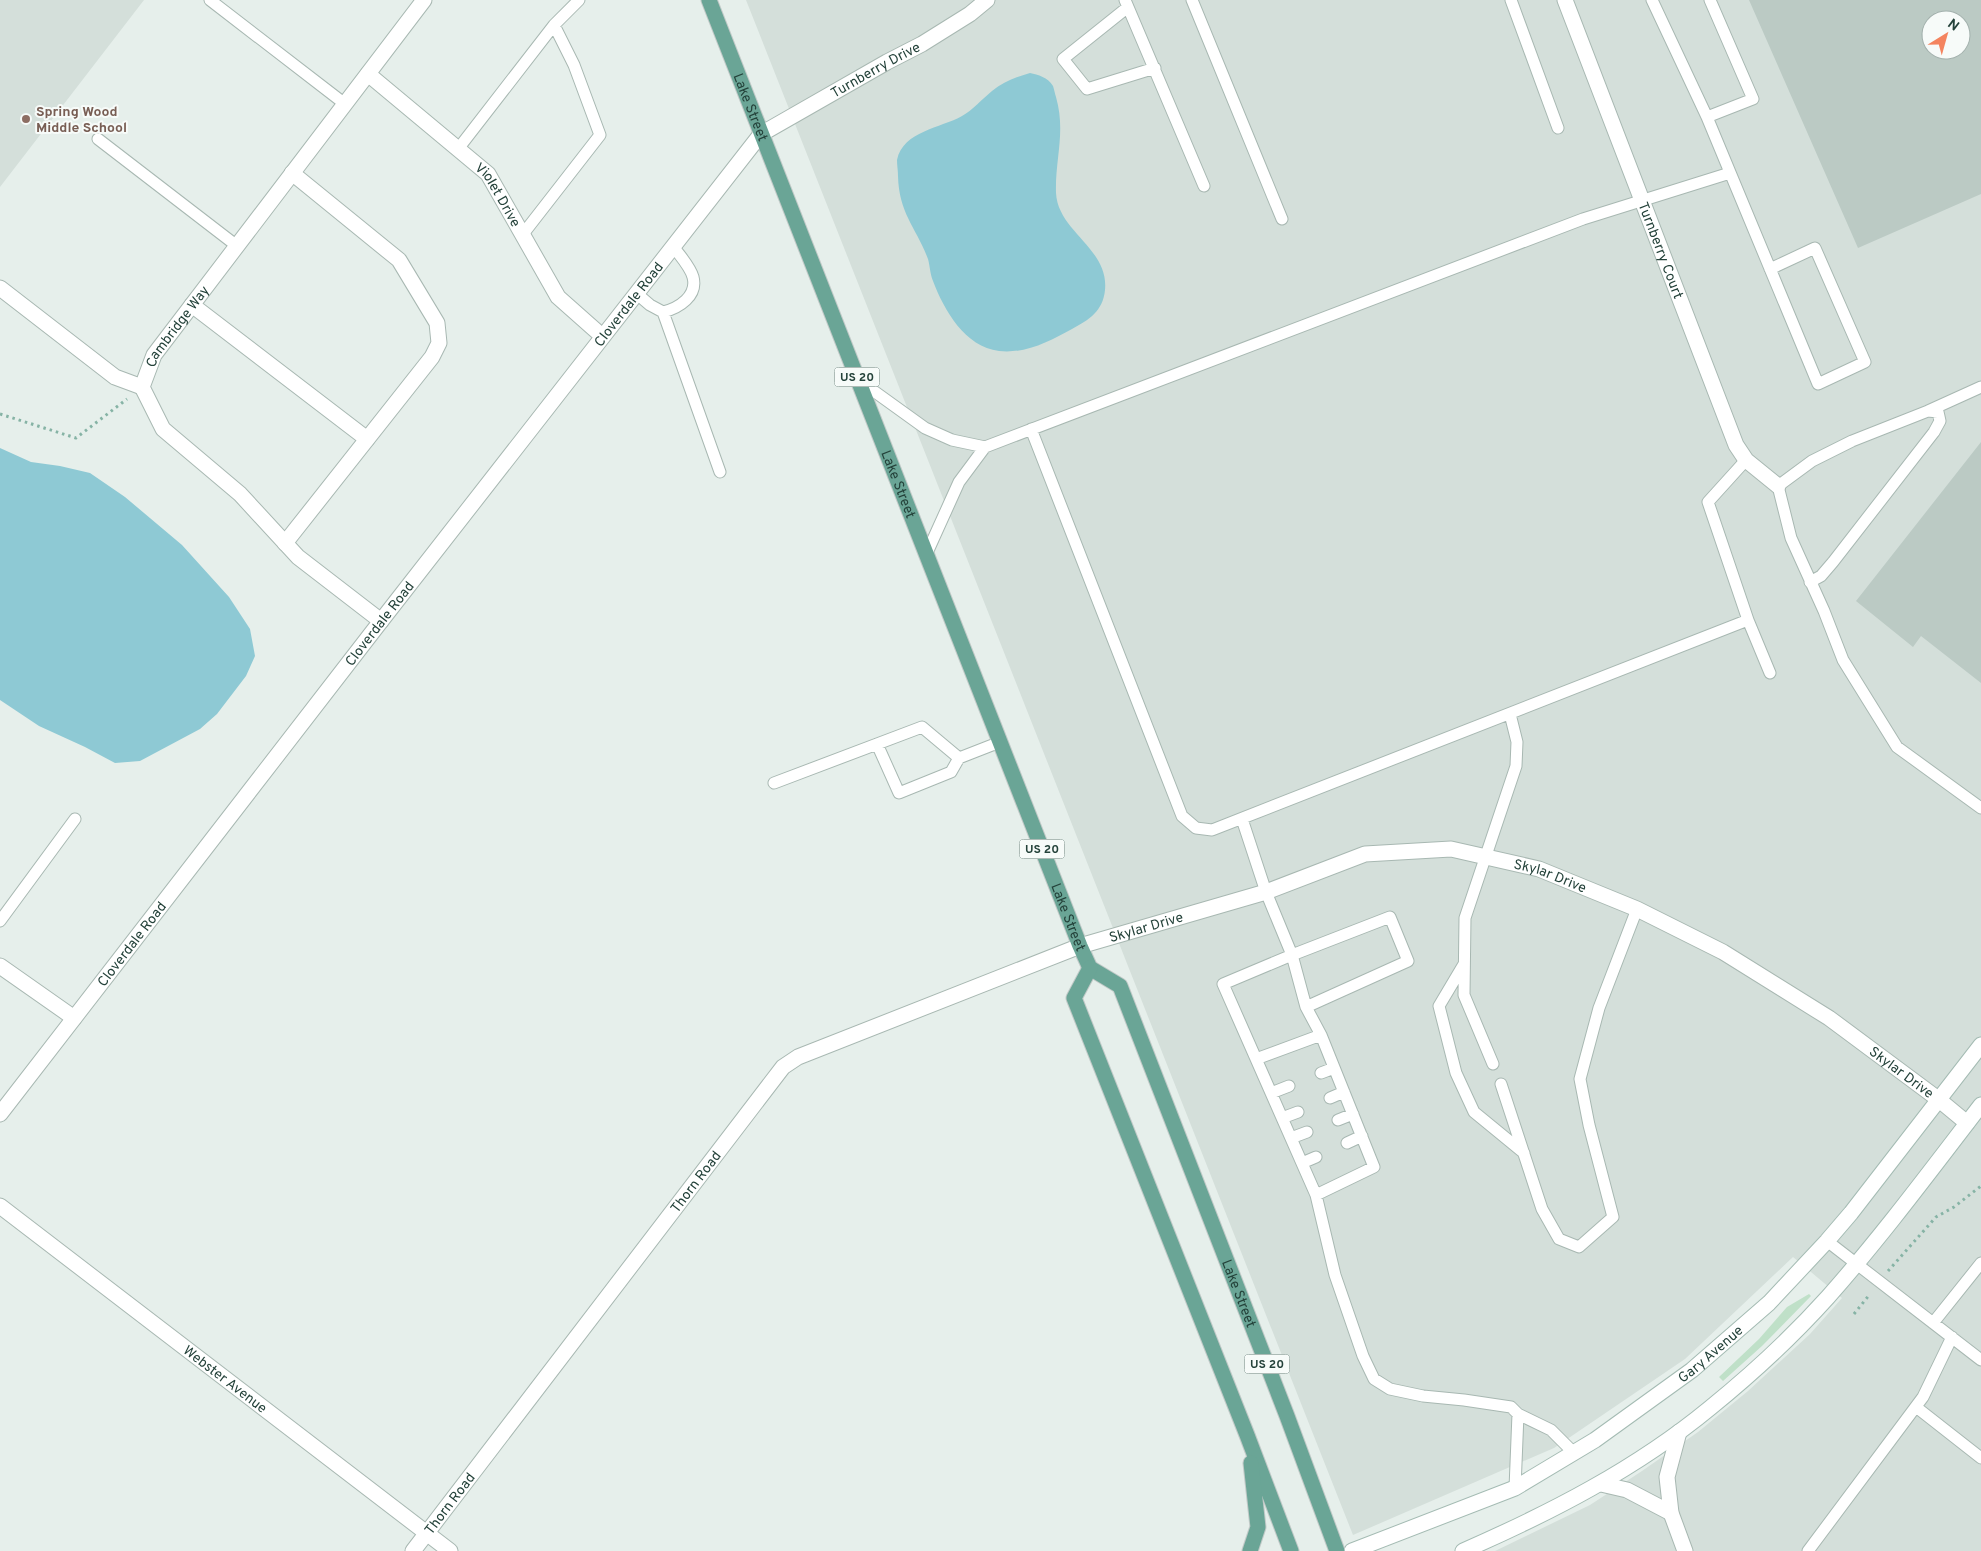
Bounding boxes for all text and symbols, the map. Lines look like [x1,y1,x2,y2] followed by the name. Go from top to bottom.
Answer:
[1921,10,1971,60] north arrow
[1944,16,1962,36] text: N
[828,39,923,102] street label: Turnberry Drive
[729,71,771,144] street label: Lake Street
[36,104,127,137] place label: Spring Wood Middle School
[20,113,32,125] marker: Spring Wood Middle School
[471,160,524,231] street label: Violet Drive
[1633,200,1686,301] street label: Turnberry Court
[591,259,668,351] street label: Cloverdale Road
[143,283,214,370] street label: Cambridge Way
[834,368,880,387] road number: US 20
[876,448,918,521] street label: Lake Street
[342,579,419,670] street label: Cloverdale Road
[1020,840,1064,859] road number: US 20
[1512,857,1589,897] street label: Skylar Drive
[1046,881,1088,954] street label: Lake Street
[95,899,171,991] street label: Cloverdale Road
[1107,910,1185,947] street label: Skylar Drive
[1865,1044,1937,1103] street label: Skylar Drive
[668,1148,726,1217] street label: Thorn Road
[1217,1257,1259,1330] street label: Lake Street
[1675,1323,1747,1387] street label: Gary Avenue
[179,1342,270,1417] street label: Webster Avenue
[1244,1355,1290,1374] road number: US 20
[422,1470,480,1538] street label: Thorn Road

